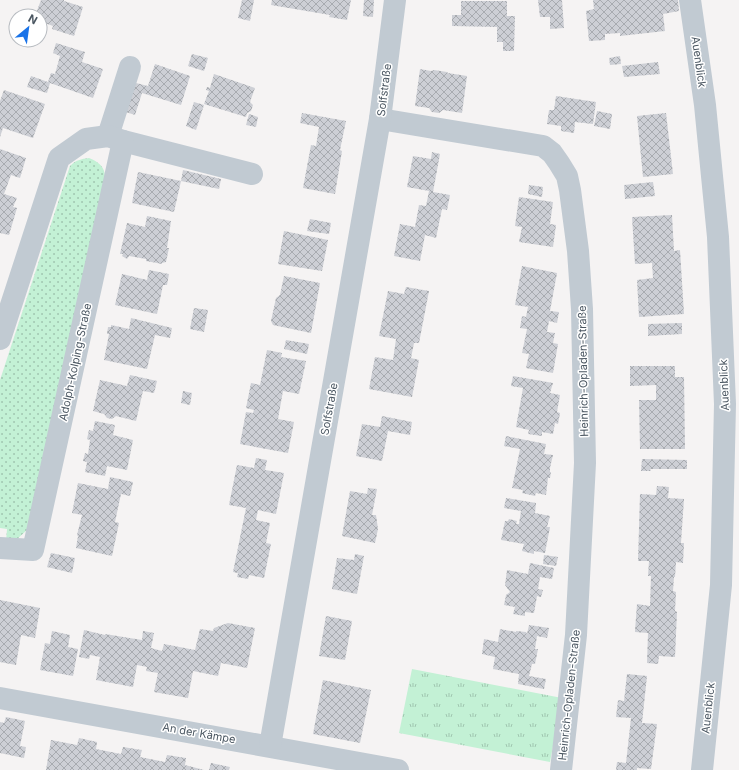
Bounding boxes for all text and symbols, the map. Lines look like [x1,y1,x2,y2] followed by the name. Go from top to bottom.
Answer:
[8,8,48,48] north arrow
[26,11,40,27] text: N
[688,36,710,88] street label: Auenblick
[374,63,394,117] street label: Solfstraße
[56,302,94,422] street label: Adolph-Kolping-Straße
[575,305,591,437] street label: Heinrich-Opladen-Straße
[716,359,732,411] street label: Auenblick
[317,382,341,436] street label: Solfstraße
[555,629,583,761] street label: Heinrich-Opladen-Straße
[698,682,718,734] street label: Auenblick
[161,720,237,746] street label: An der Kämpe

